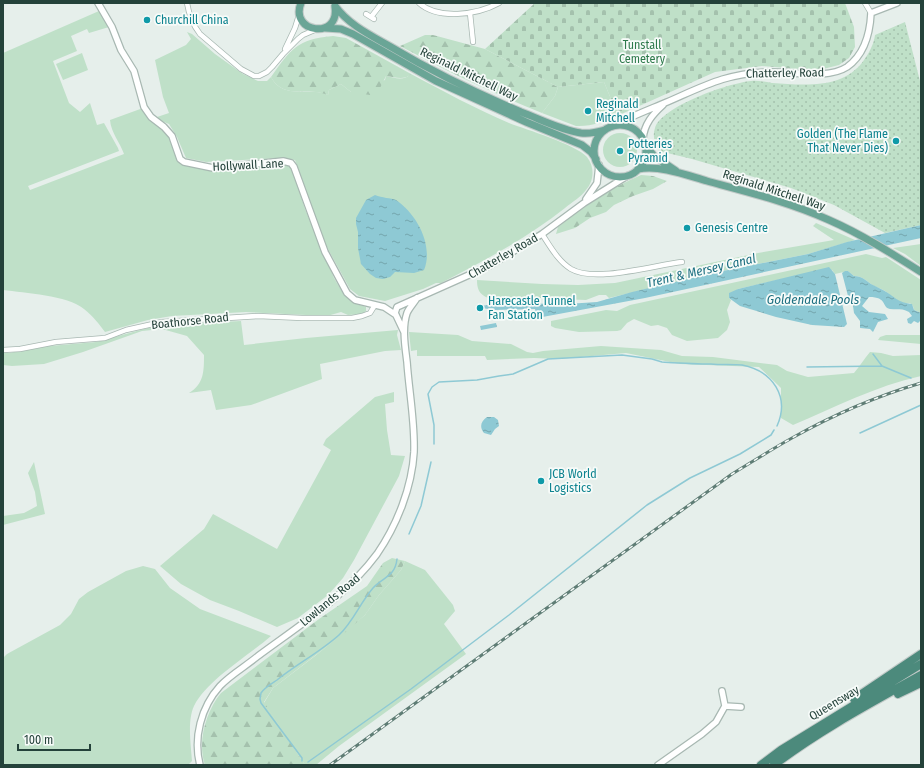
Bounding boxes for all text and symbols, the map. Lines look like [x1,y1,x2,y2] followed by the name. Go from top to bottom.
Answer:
[155,13,229,27] place label: Churchill China
[142,15,152,25] marker: Churchill China
[619,38,666,66] park label: Tunstall Cemetery
[418,44,521,104] street label: Reginald Mitchell Way
[746,65,824,81] street label: Chatterley Road
[596,97,639,125] place label: Reginald Mitchell
[583,106,593,116] marker: Reginald Mitchell
[797,127,888,155] place label: Golden (The Flame That Never Dies)
[891,136,901,146] marker: Golden (The Flame That Never Dies)
[628,137,672,165] place label: Potteries Pyramid
[615,146,625,156] marker: Potteries Pyramid
[212,156,284,174] street label: Hollywall Lane
[721,167,828,213] street label: Reginald Mitchell Way
[695,221,768,235] place label: Genesis Centre
[682,223,692,233] marker: Genesis Centre
[466,230,540,282] street label: Chatterley Road
[645,250,758,290] water label: Trent & Mersey Canal
[767,292,860,307] water label: Goldendale Pools
[488,294,576,322] place label: Harecastle Tunnel Fan Station
[475,303,485,313] marker: Harecastle Tunnel Fan Station
[150,310,230,332] street label: Boathorse Road
[549,467,597,495] place label: JCB World Logistics
[536,476,546,486] marker: JCB World Logistics
[297,571,363,629] street label: Lowlands Road
[806,682,862,723] street label: Queensway
[18,726,90,752] scale bar
[24,733,53,747] text: 100 m

